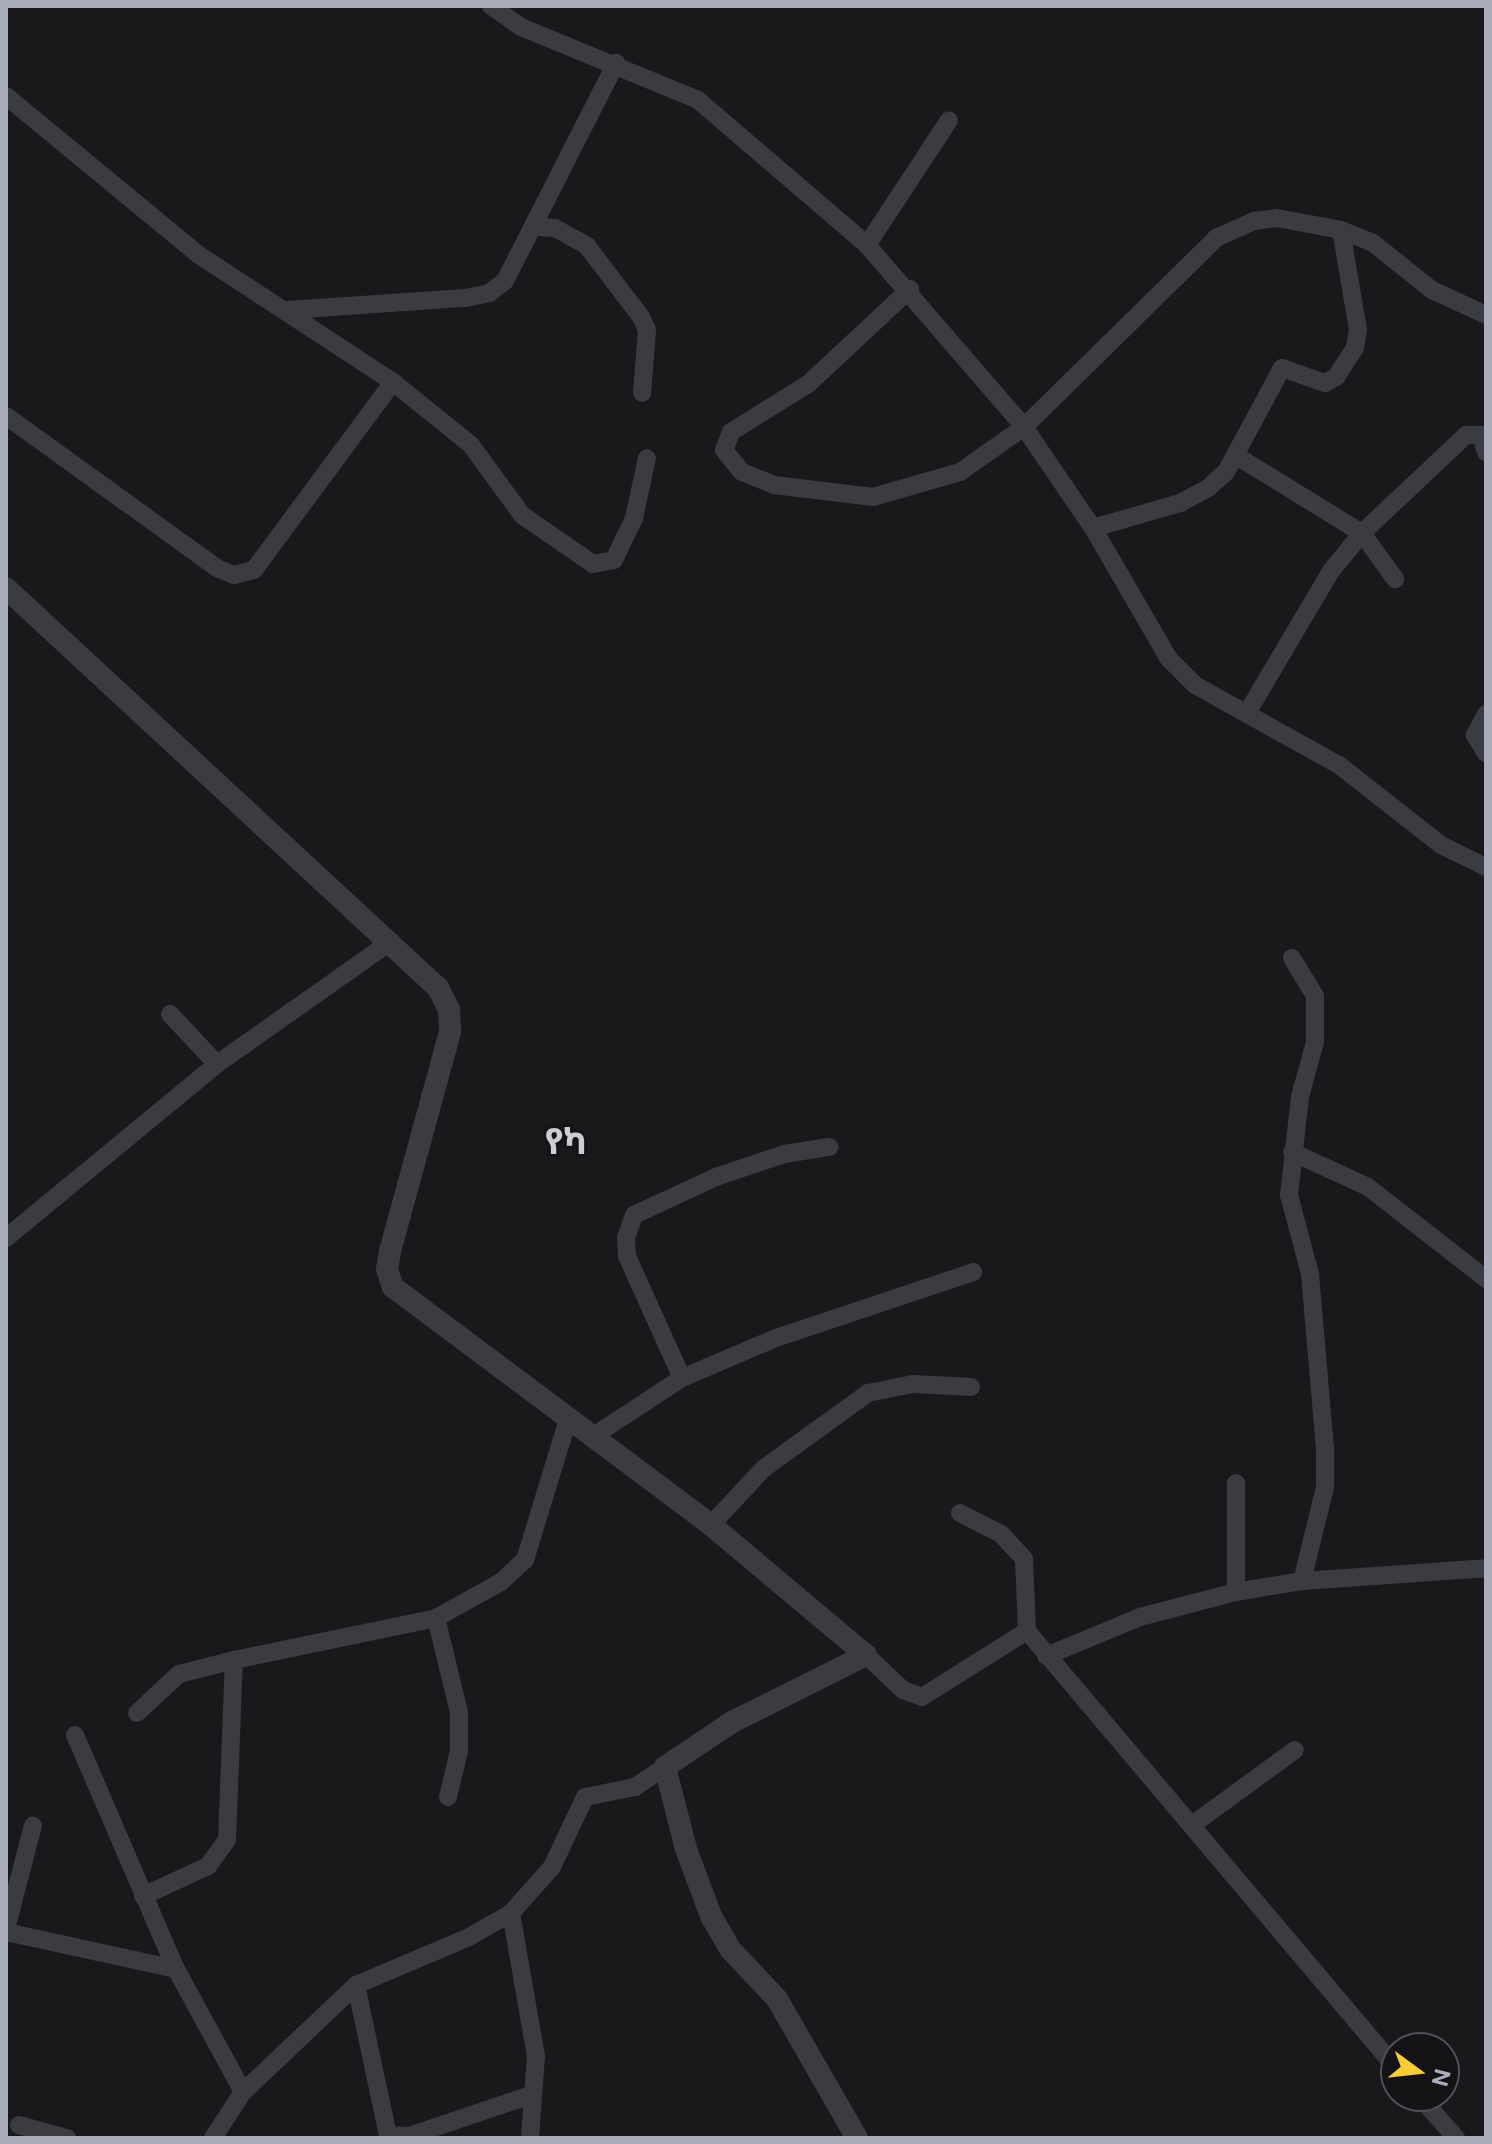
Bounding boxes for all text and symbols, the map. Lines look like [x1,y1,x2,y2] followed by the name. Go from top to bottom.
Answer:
[545,1120,587,1164] district label: የካ
[1380,2032,1460,2112] north arrow
[1426,2066,1456,2089] text: N

